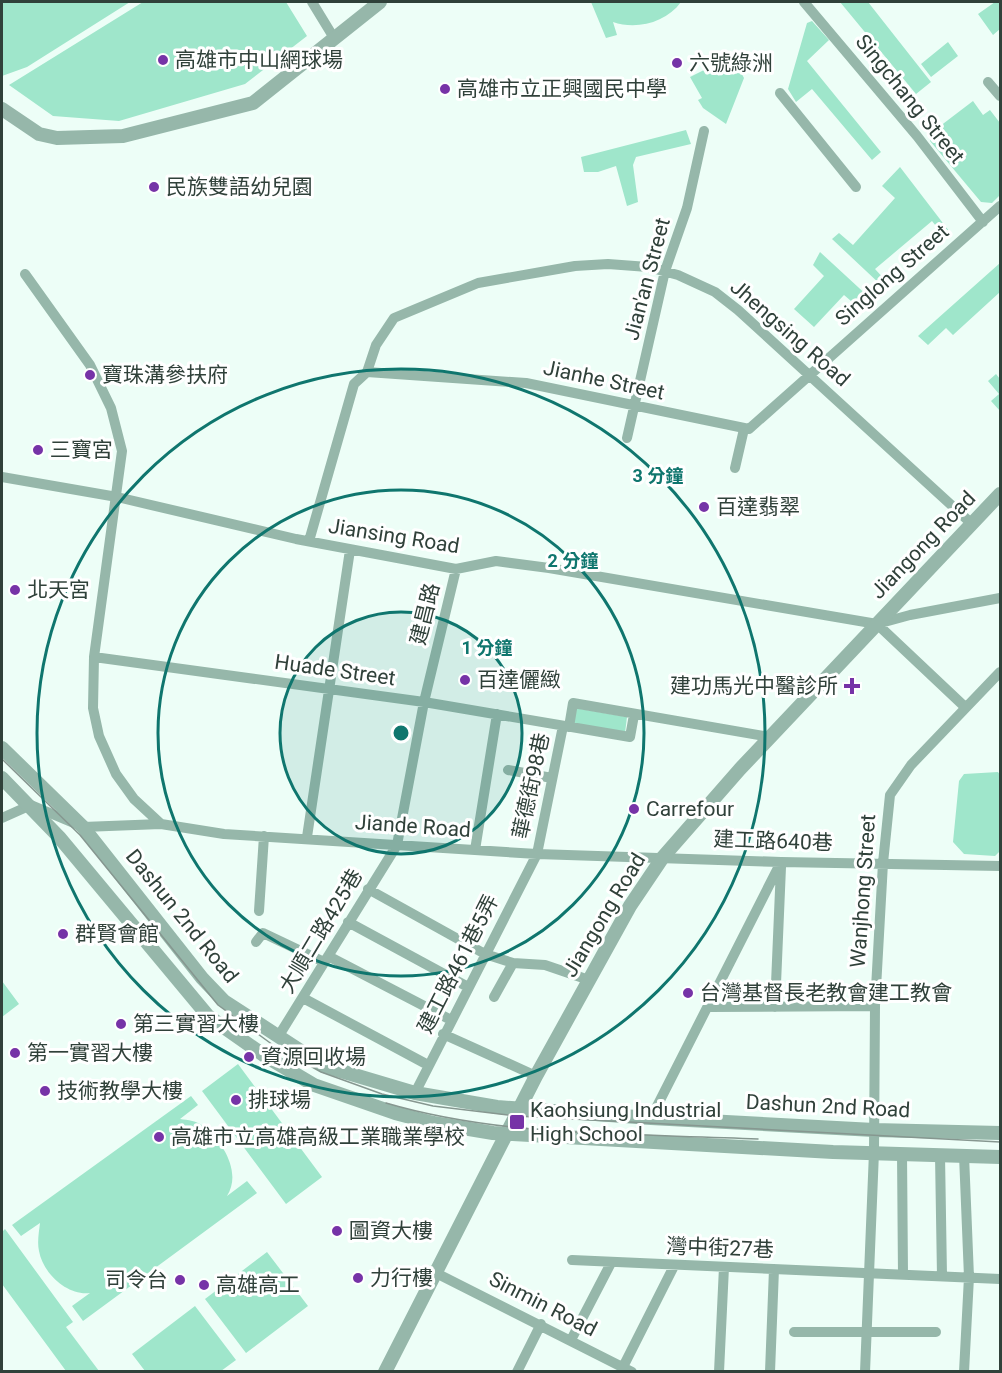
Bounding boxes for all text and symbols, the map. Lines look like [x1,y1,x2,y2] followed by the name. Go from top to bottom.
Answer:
[851,30,969,168] street label: Singchang Street
[175,48,343,72] place label: 高雄市中山網球場
[689,51,773,75] place label: 六號綠洲
[156,53,170,67] marker: 高雄市中山網球場
[670,56,684,70] marker: 六號綠洲
[457,77,667,101] place label: 高雄市立正興國民中學
[438,82,452,96] marker: 高雄市立正興國民中學
[166,175,313,199] place label: 民族雙語幼兒園
[147,180,161,194] marker: 民族雙語幼兒園
[619,215,675,343] street label: Jian'an Street
[831,219,954,331] street label: Singlong Street
[725,275,855,391] street label: Jhengsing Road
[541,355,667,405] street label: Jianhe Street
[102,363,228,387] place label: 寶珠溝參扶府
[83,368,97,382] marker: 寶珠溝參扶府
[50,438,113,462] place label: 三寶宮
[31,443,45,457] marker: 三寶宮
[633,465,683,486] text: 3 分鐘
[866,486,980,604] street label: Jiangong Road
[716,495,800,519] place label: 百達翡翠
[697,500,711,514] marker: 百達翡翠
[327,514,461,558] street label: Jiansing Road
[548,550,598,571] text: 2 分鐘
[27,578,90,602] place label: 北天宮
[406,581,444,647] street label: 建昌路
[8,583,22,597] marker: 北天宮
[462,637,512,658] text: 1 分鐘
[273,650,397,690] street label: Huade Street
[477,668,561,692] place label: 百達儷緻
[458,673,472,687] marker: 百達儷緻
[670,674,838,698] place label: 建功馬光中醫診所
[843,677,861,695] marker: 建功馬光中醫診所
[391,723,411,743] centre of rings
[508,731,554,841] street label: 華德街98巷
[646,797,734,821] place label: Carrefour
[627,802,641,816] marker: Carrefour
[354,810,472,842] street label: Jiande Road
[846,813,880,969] street label: Wanjhong Street
[713,827,833,855] street label: 建工路640巷
[121,844,243,988] street label: Dashun 2nd Road
[558,849,650,981] street label: Jiangong Road
[275,865,367,997] street label: 大順二路425巷
[413,891,503,1037] street label: 建工路461巷5弄
[75,922,159,946] place label: 群賢會館
[56,927,70,941] marker: 群賢會館
[700,981,952,1005] place label: 台灣基督長老教會建工教會
[681,986,695,1000] marker: 台灣基督長老教會建工教會
[133,1012,259,1036] place label: 第三實習大樓
[114,1017,128,1031] marker: 第三實習大樓
[27,1041,153,1065] place label: 第一實習大樓
[261,1045,366,1069] place label: 資源回收場
[8,1046,22,1060] marker: 第一實習大樓
[242,1050,256,1064] marker: 資源回收場
[57,1079,183,1103] place label: 技術教學大樓
[38,1084,52,1098] marker: 技術教學大樓
[248,1088,311,1112] place label: 排球場
[745,1090,911,1122] street label: Dashun 2nd Road
[229,1093,243,1107] marker: 排球場
[530,1098,721,1146] place label: Kaohsiung Industrial High School
[508,1113,526,1131] marker: Kaohsiung Industrial High School
[171,1125,465,1149] place label: 高雄市立高雄高級工業職業學校
[152,1130,166,1144] marker: 高雄市立高雄高級工業職業學校
[349,1219,433,1243] place label: 圖資大樓
[330,1224,344,1238] marker: 圖資大樓
[666,1234,774,1262] street label: 灣中街27巷
[370,1266,433,1290] place label: 力行樓
[485,1267,601,1341] street label: Sinmin Road
[105,1268,168,1292] place label: 司令台
[351,1271,365,1285] marker: 力行樓
[173,1273,187,1287] marker: 司令台
[216,1273,300,1297] place label: 高雄高工
[197,1278,211,1292] marker: 高雄高工

